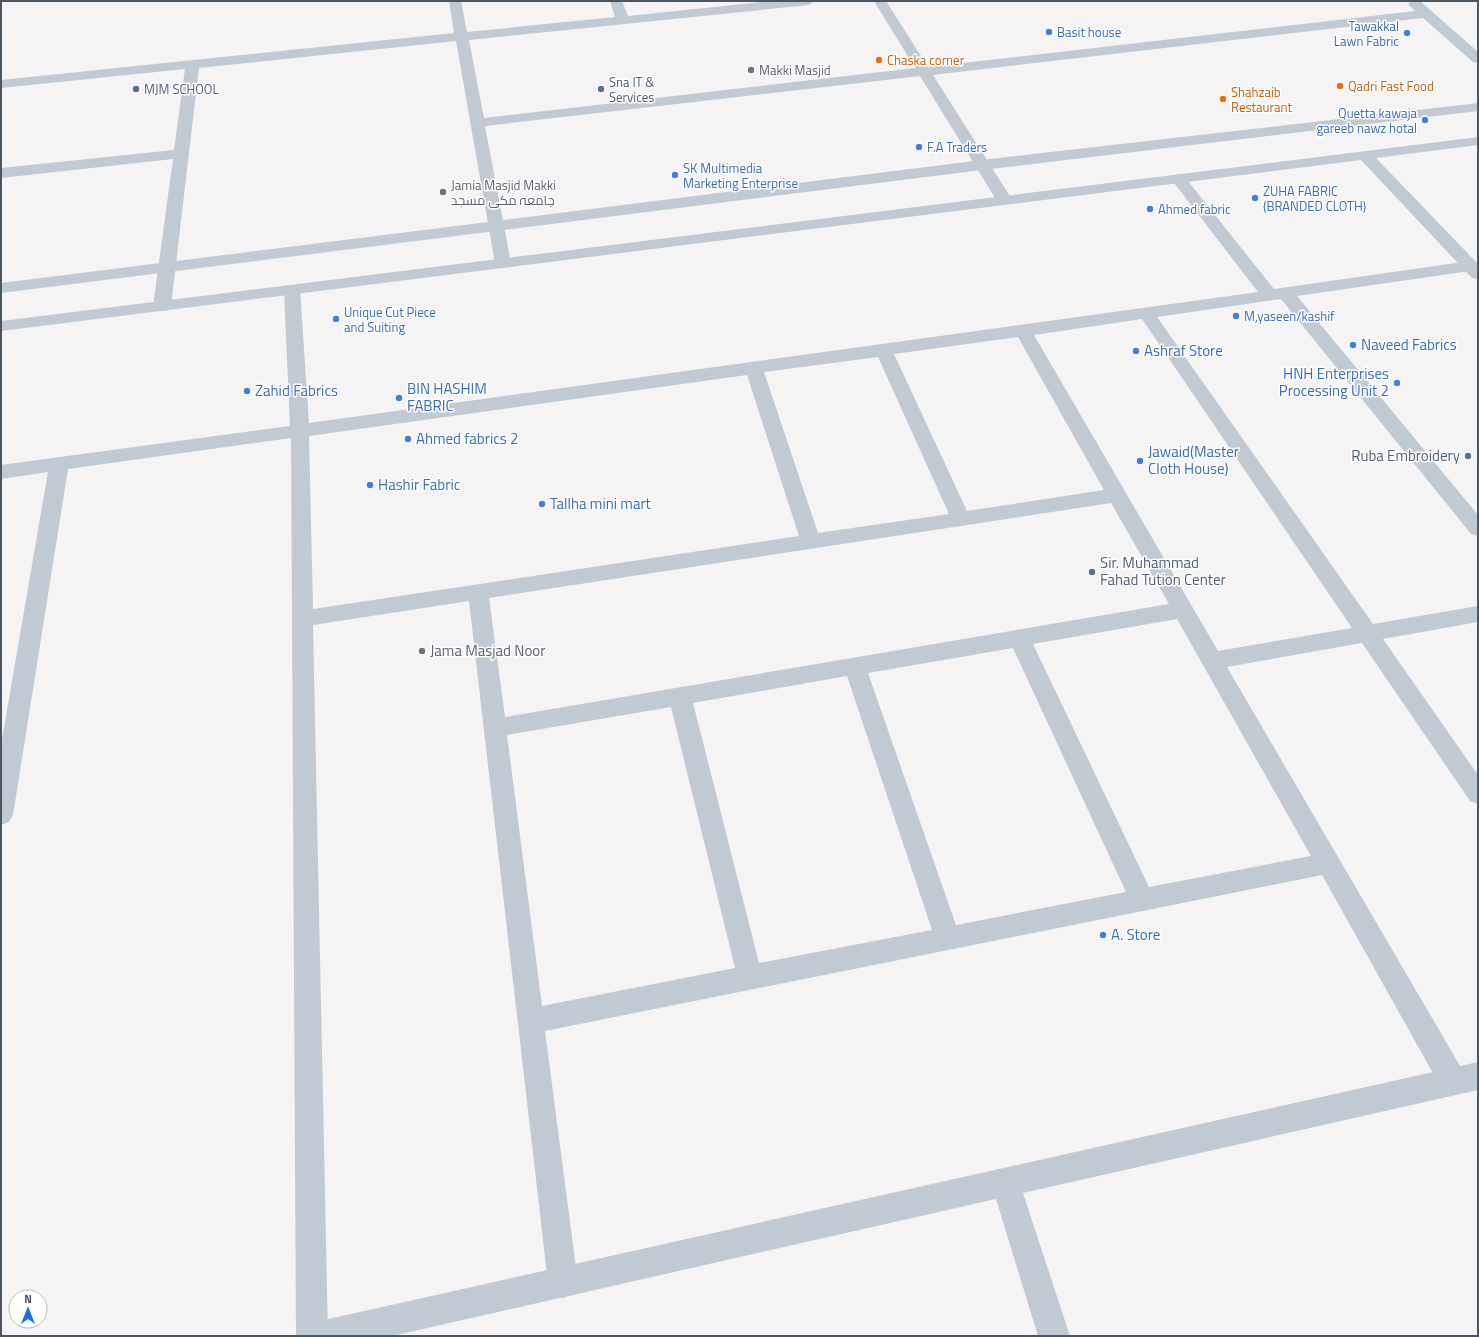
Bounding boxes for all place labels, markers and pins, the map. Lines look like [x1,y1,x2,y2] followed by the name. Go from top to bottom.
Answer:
[1334,16,1399,51] place label: Tawakkal Lawn Fabric
[1057,22,1121,42] place label: Basit house
[1044,27,1054,37] marker: Basit house
[1402,28,1412,38] marker: Tawakkal Lawn Fabric
[887,50,965,70] place label: Chaska corner
[874,55,884,65] marker: Chaska corner
[759,60,831,80] place label: Makki Masjid
[746,65,756,75] marker: Makki Masjid
[609,72,654,107] place label: Sna IT & Services
[1348,76,1434,96] place label: Qadri Fast Food
[144,79,219,99] place label: MJM SCHOOL
[1335,81,1345,91] marker: Qadri Fast Food
[1231,82,1292,117] place label: Shahzaib Restaurant
[131,84,141,94] marker: MJM SCHOOL
[596,84,606,94] marker: Sna IT & Services
[1218,94,1228,104] marker: Shahzaib Restaurant
[1317,103,1417,138] place label: Quetta kawaja gareeb nawz hotal
[1420,115,1430,125] marker: Quetta kawaja gareeb nawz hotal
[927,137,987,157] place label: F.A Traders
[914,142,924,152] marker: F.A Traders
[683,158,798,193] place label: SK Multimedia Marketing Enterprise
[670,170,680,180] marker: SK Multimedia Marketing Enterprise
[451,175,556,210] place label: Jamia Masjid Makki جامعہ مکی مسجد
[1263,181,1366,216] place label: ZUHA FABRIC (BRANDED CLOTH)
[438,187,448,197] marker: Jamia Masjid Makki جامعہ مکی مسجد
[1250,193,1260,203] marker: ZUHA FABRIC (BRANDED CLOTH)
[1158,199,1231,219] place label: Ahmed fabric
[1145,204,1155,214] marker: Ahmed fabric
[344,302,436,337] place label: Unique Cut Piece and Suiting
[1244,306,1335,326] place label: M,yaseen/kashif
[1231,311,1241,321] marker: M,yaseen/kashif
[331,314,341,324] marker: Unique Cut Piece and Suiting
[1361,333,1457,356] place label: Naveed Fabrics
[1144,339,1223,362] place label: Ashraf Store
[1348,340,1358,350] marker: Naveed Fabrics
[1131,346,1141,356] marker: Ashraf Store
[1279,362,1389,402] place label: HNH Enterprises Processing Unit 2
[407,377,487,417] place label: BIN HASHIM FABRIC
[1392,378,1402,388] marker: HNH Enterprises Processing Unit 2
[255,379,338,402] place label: Zahid Fabrics
[242,386,252,396] marker: Zahid Fabrics
[394,393,404,403] marker: BIN HASHIM FABRIC
[416,427,518,450] place label: Ahmed fabrics 2
[403,434,413,444] marker: Ahmed fabrics 2
[1148,440,1239,480] place label: Jawaid(Master Cloth House)
[1351,444,1460,467] place label: Ruba Embroidery
[1463,451,1473,461] marker: Ruba Embroidery
[1135,456,1145,466] marker: Jawaid(Master Cloth House)
[378,473,460,496] place label: Hashir Fabric
[365,480,375,490] marker: Hashir Fabric
[550,492,652,515] place label: Tallha mini mart
[537,499,547,509] marker: Tallha mini mart
[1100,551,1226,591] place label: Sir. Muhammad Fahad Tution Center
[1087,567,1097,577] marker: Sir. Muhammad Fahad Tution Center
[430,639,545,662] place label: Jama Masjad Noor
[417,646,427,656] marker: Jama Masjad Noor
[1111,923,1160,946] place label: A. Store
[1098,930,1108,940] marker: A. Store

